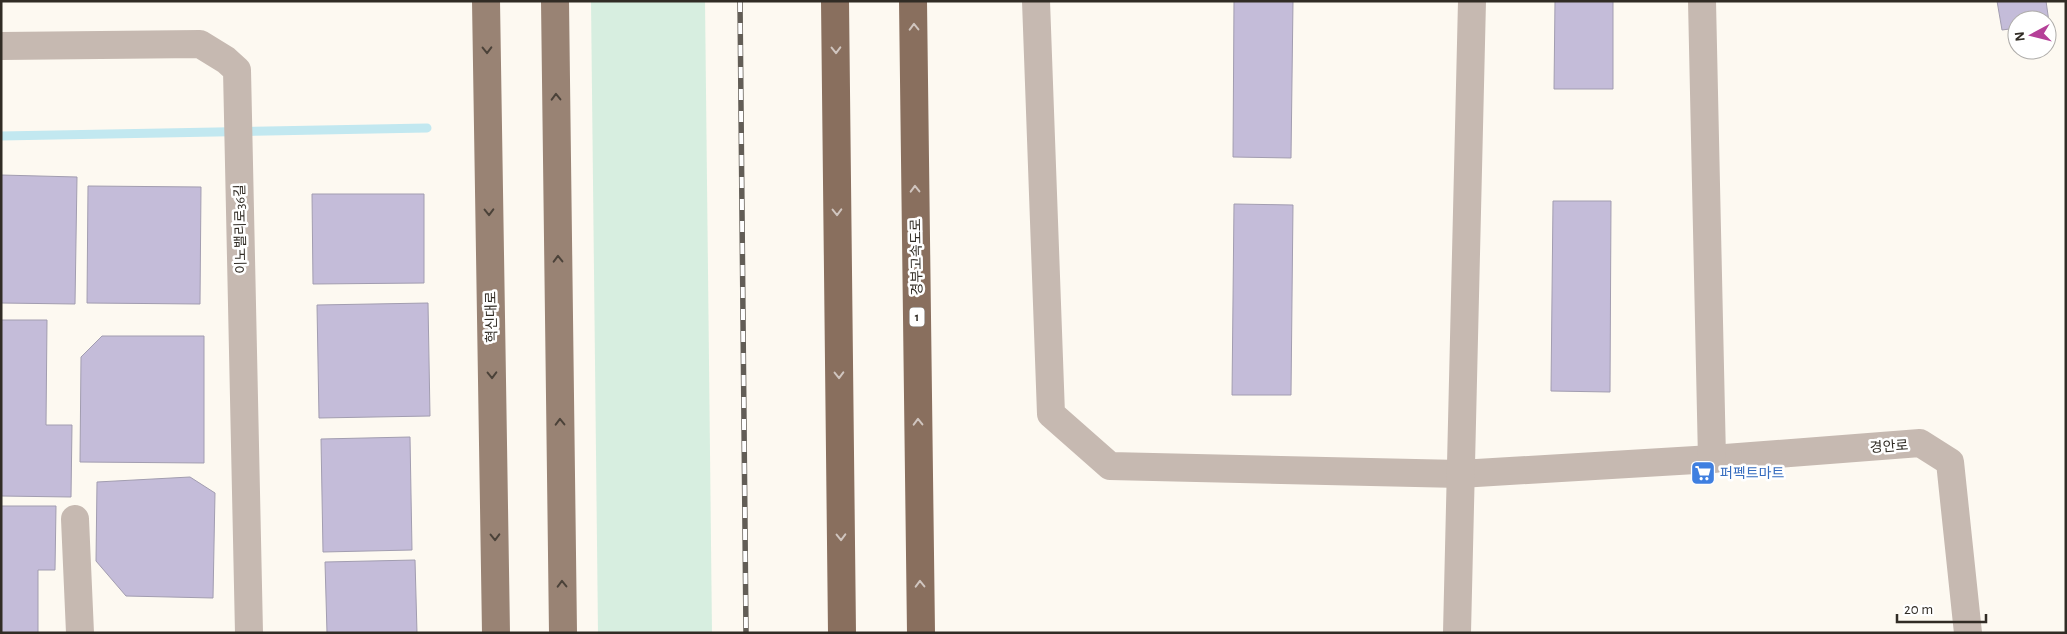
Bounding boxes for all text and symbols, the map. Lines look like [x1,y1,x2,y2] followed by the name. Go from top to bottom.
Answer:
[2007,10,2057,60] north arrow
[909,22,919,30] one-way arrow
[2013,31,2028,42] text: N
[482,46,492,54] one-way arrow
[830,46,841,54] one-way arrow
[551,92,562,100] one-way arrow
[232,184,249,274] street label: 이노밸리로36길
[910,185,921,193] one-way arrow
[484,209,495,217] one-way arrow
[832,209,842,217] one-way arrow
[908,218,925,296] street label: 경부고속도로
[553,255,563,262] one-way arrow
[484,291,499,343] street label: 혁신대로
[910,308,924,326] road number: 1
[487,372,497,379] one-way arrow
[834,372,844,379] one-way arrow
[555,417,565,425] one-way arrow
[913,417,923,425] one-way arrow
[1869,438,1909,455] street label: 경안로
[1690,460,1716,486] supermarket icon: 퍼펙트마트
[1720,466,1785,481] place label: 퍼펙트마트
[490,534,500,542] one-way arrow
[836,534,846,542] one-way arrow
[557,580,567,588] one-way arrow
[915,580,925,588] one-way arrow
[1897,592,1986,624] scale bar
[1904,602,1933,617] text: 20 m

